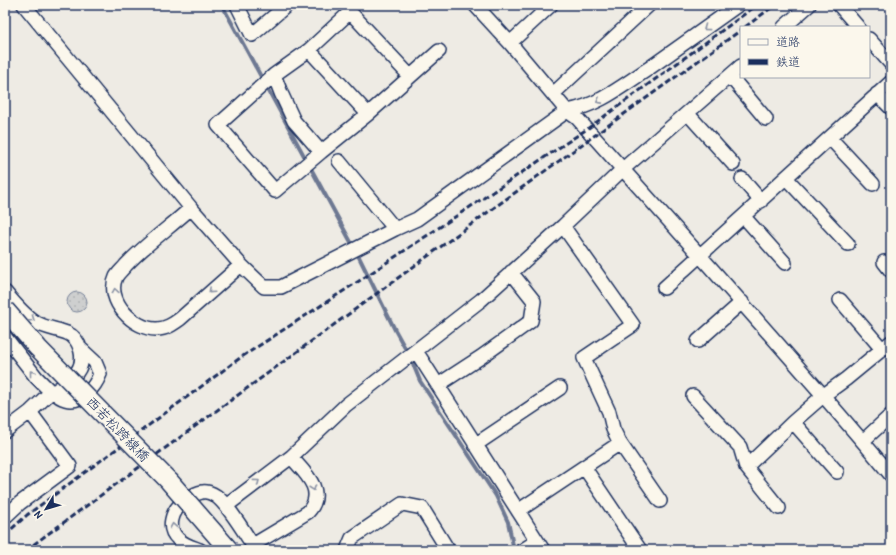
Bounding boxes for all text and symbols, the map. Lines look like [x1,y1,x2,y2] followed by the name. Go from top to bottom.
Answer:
[704,23,711,30] one-way arrow
[740,26,870,78] legend
[776,33,800,50] text: 道路
[776,53,800,70] text: 鉄道
[596,96,603,103] one-way arrow
[209,286,216,293] one-way arrow
[111,288,120,294] one-way arrow
[28,314,35,322] one-way arrow
[30,370,37,377] one-way arrow
[82,392,154,465] street label: 西若松跨線橋
[253,480,260,487] one-way arrow
[309,484,317,491] one-way arrow
[26,489,66,529] north arrow
[31,508,45,522] text: N
[169,523,178,530] one-way arrow

